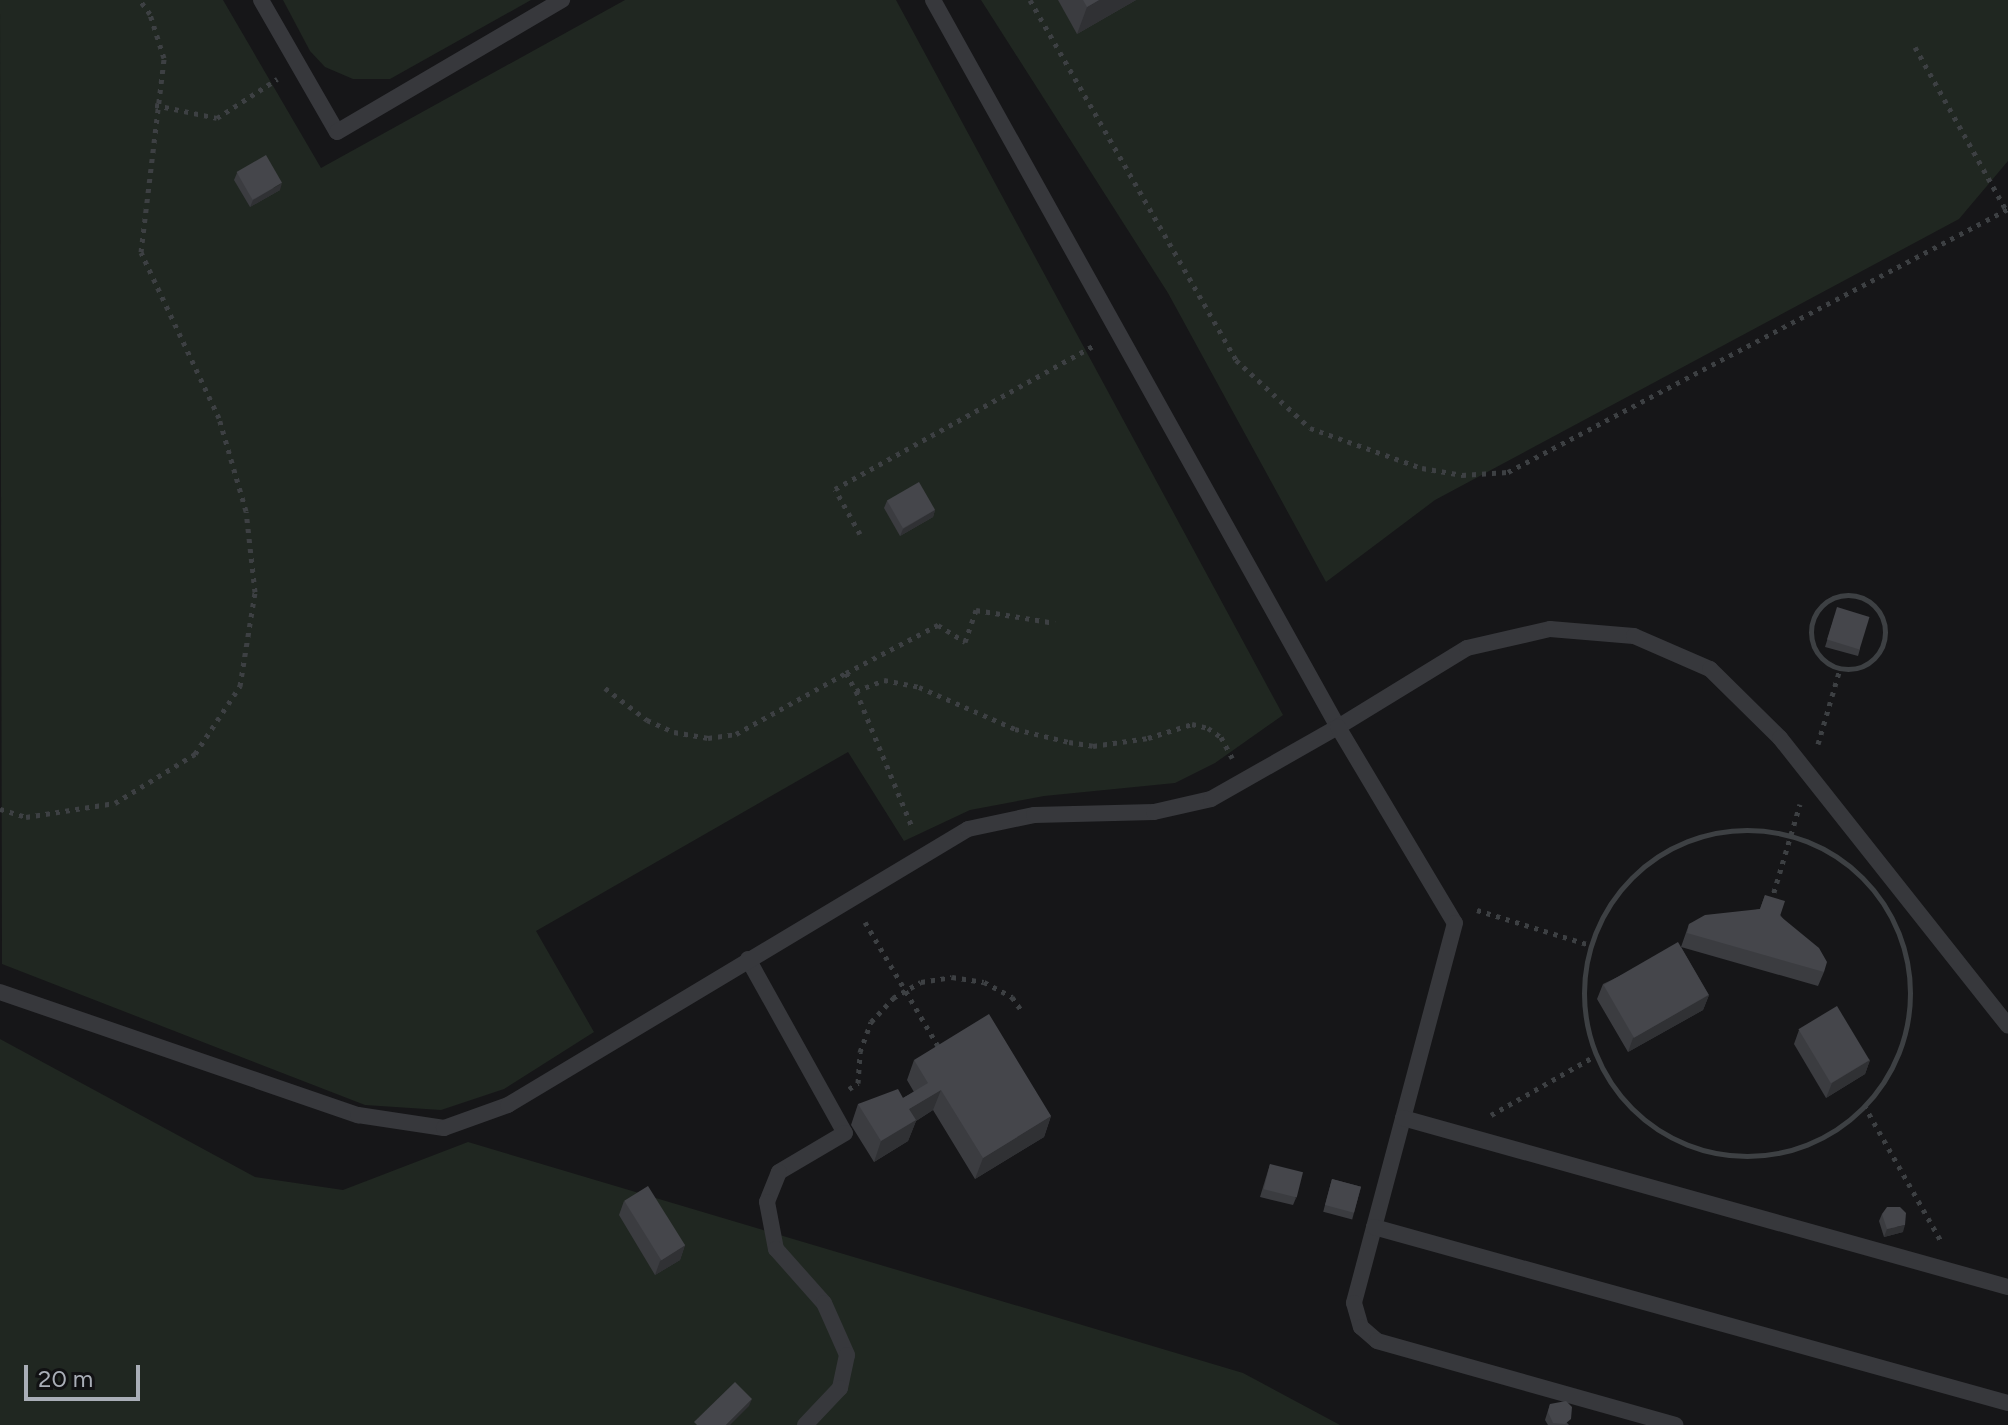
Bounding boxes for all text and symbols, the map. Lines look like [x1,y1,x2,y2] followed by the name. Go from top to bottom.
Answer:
[28,1349,144,1399] scale bar
[38,1364,93,1393] text: 20 m

